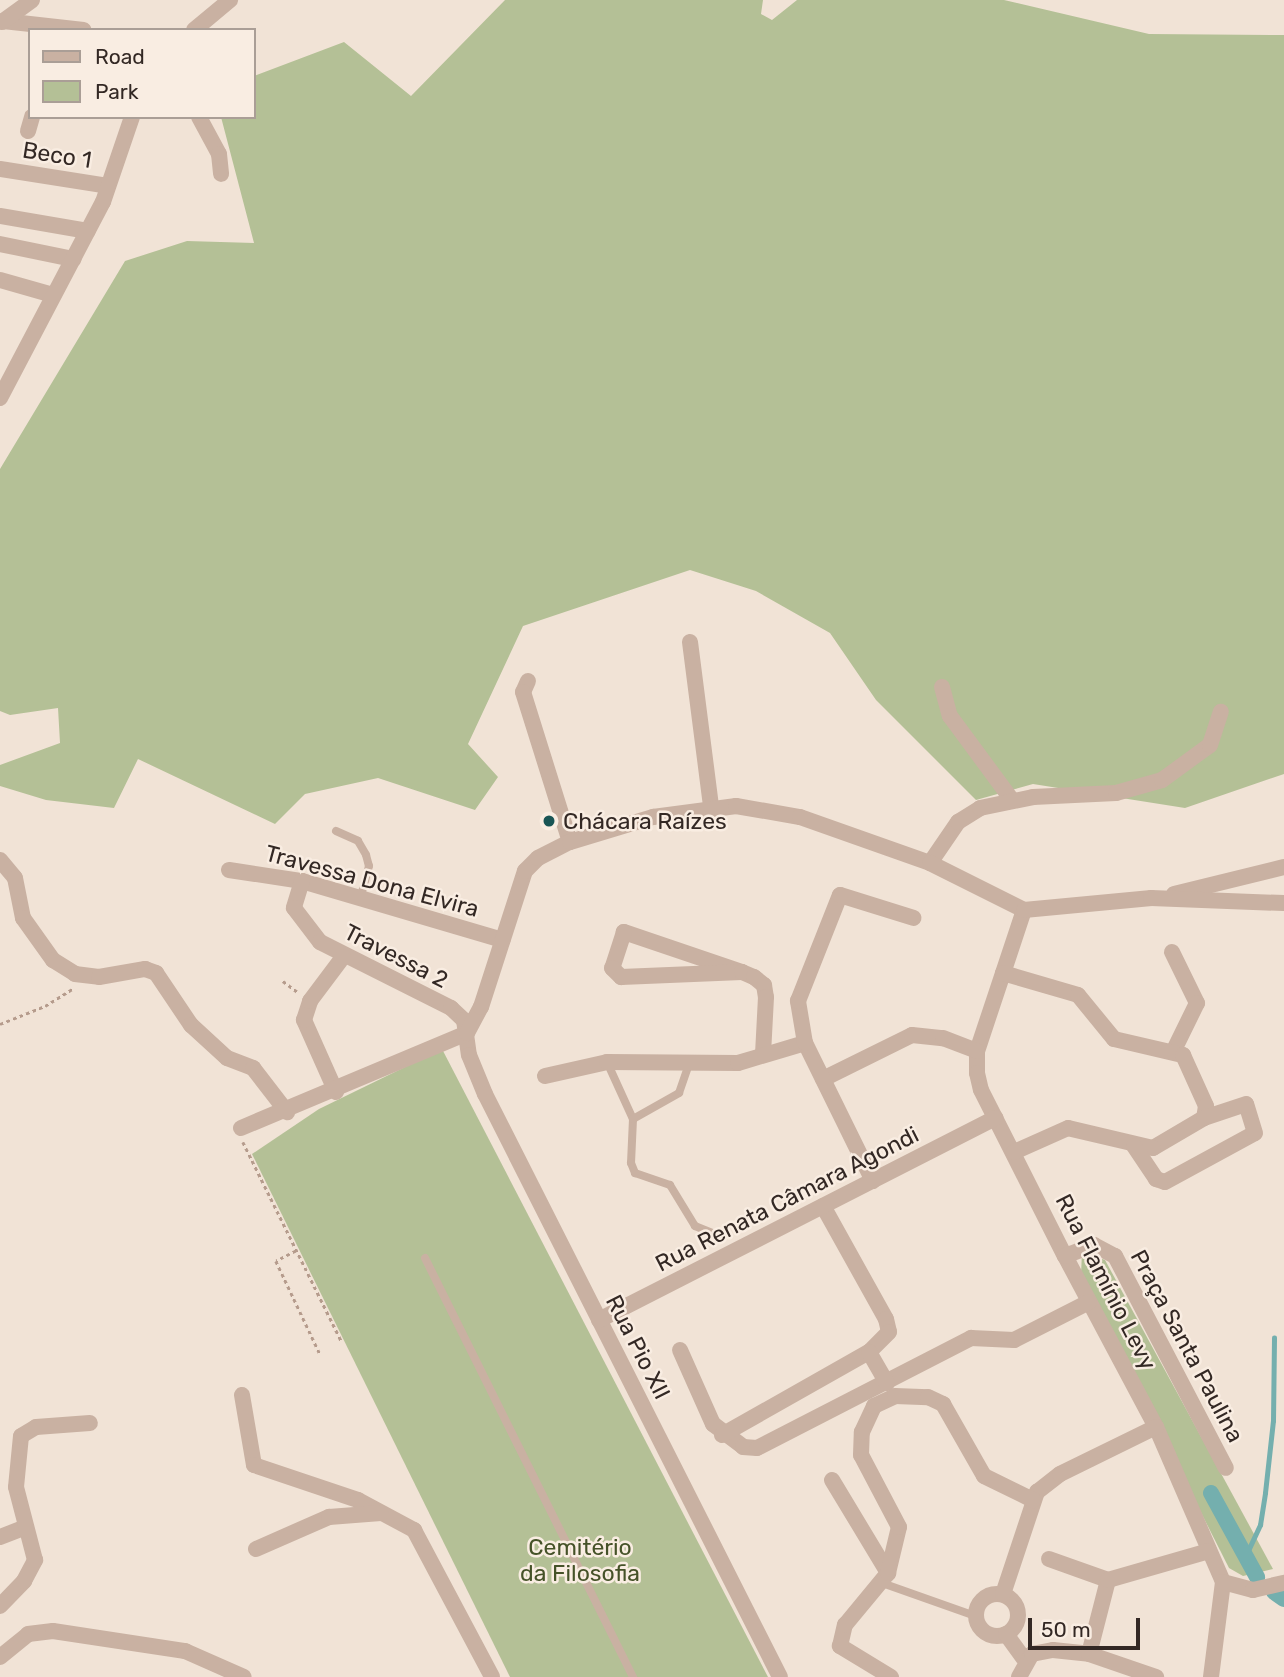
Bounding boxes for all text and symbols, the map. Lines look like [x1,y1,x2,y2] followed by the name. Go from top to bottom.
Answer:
[28,28,256,119] legend
[95,44,145,69] text: Road
[95,79,139,104] text: Park
[20,136,94,174] street label: Beco 1
[563,807,727,835] place label: Chácara Raízes
[541,813,557,829] marker: Chácara Raízes
[262,839,482,923] street label: Travessa Dona Elvira
[339,918,453,994] street label: Travessa 2
[651,1120,923,1278] street label: Rua Renata Câmara Agondi
[1050,1189,1162,1375] street label: Rua Flamínio Levy
[1125,1245,1249,1447] street label: Praça Santa Paulina
[600,1290,676,1404] street label: Rua Pio XII
[520,1533,640,1587] park label: Cemitério da Filosofia
[1032,1604,1144,1648] scale bar
[1041,1617,1091,1642] text: 50 m

